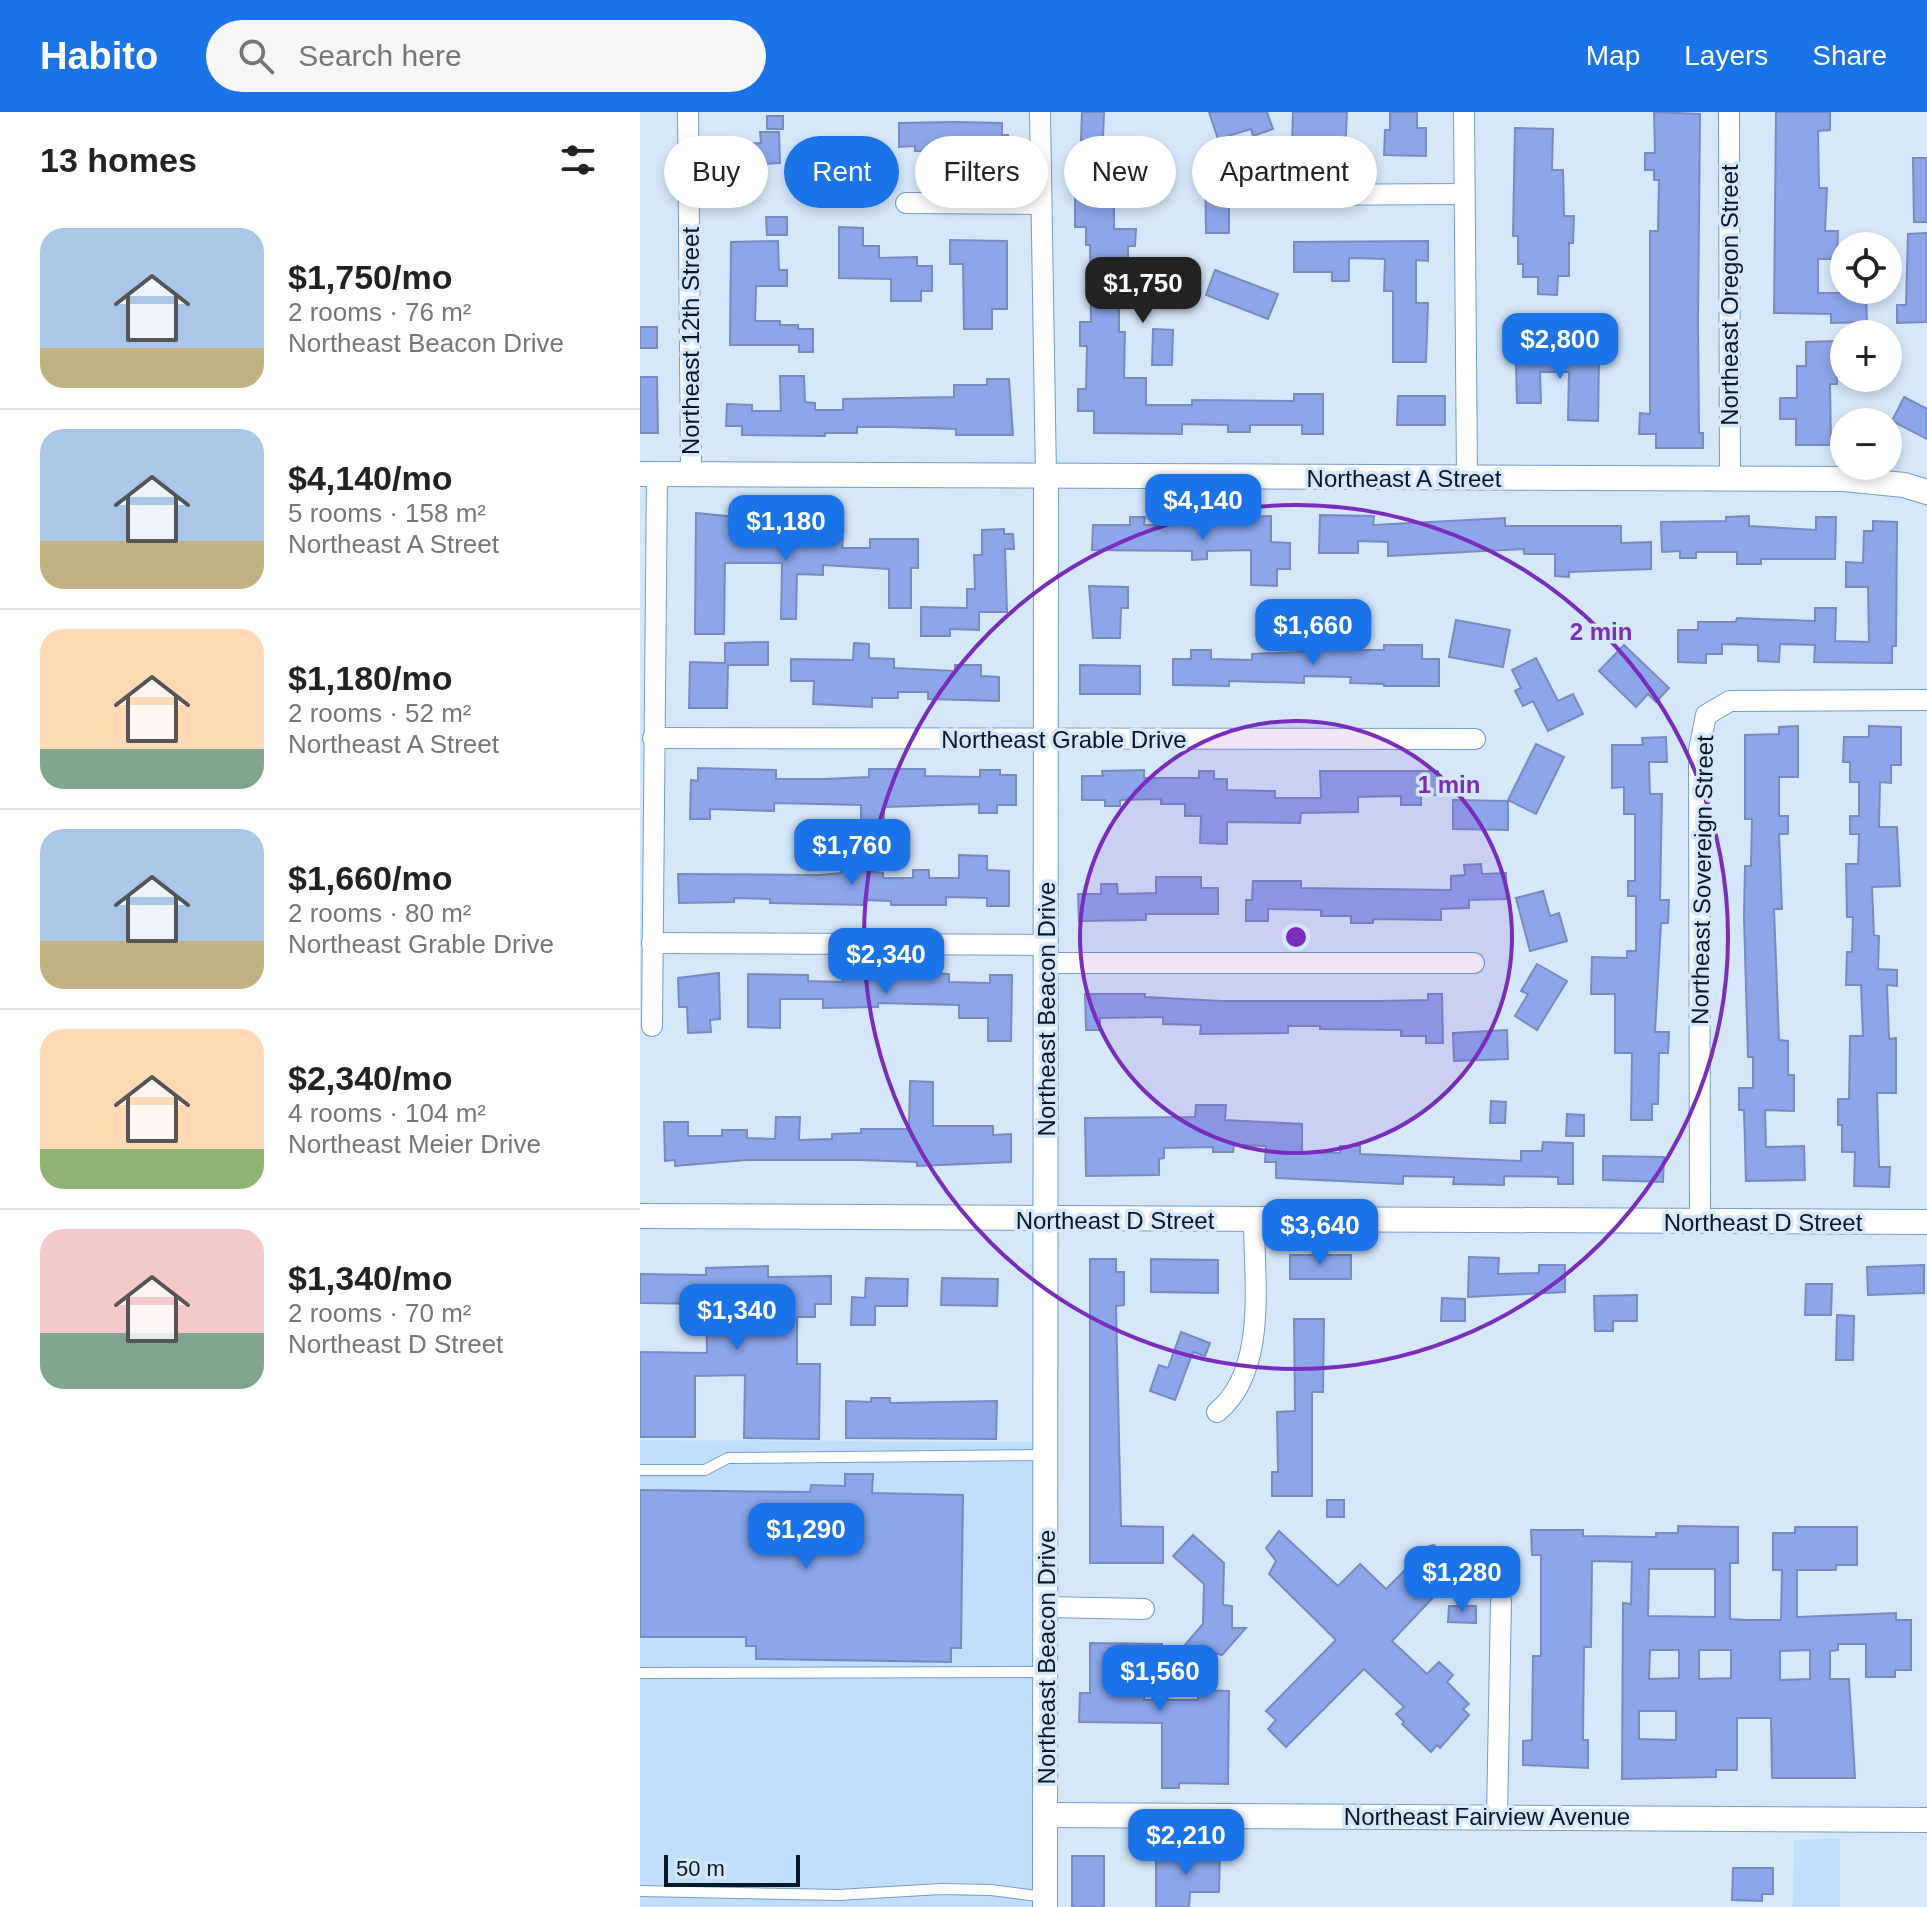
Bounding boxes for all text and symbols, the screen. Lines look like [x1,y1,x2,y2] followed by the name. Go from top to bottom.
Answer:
[206,20,766,92] search box
[234,34,278,78] icon: search
[40,35,158,77] text: Habito
[298,39,462,72] text: Search here
[1586,40,1640,71] text: Map
[1684,40,1768,71] text: Layers
[1812,40,1887,71] text: Share
[664,136,768,208] chip: Buy
[784,136,899,208] chip: Rent
[915,136,1048,208] chip: Filters
[1064,136,1176,208] chip: New
[1192,136,1377,208] chip: Apartment
[556,138,600,182] icon: filters
[40,141,197,179] text: 13 homes
[1716,164,1743,426] street label: Northeast Oregon Street
[677,227,704,455] street label: Northeast 12th Street
[1830,232,1902,480] map controls
[1830,232,1902,304] button: locate
[1078,257,1208,325] pin: $1,750
[288,258,452,296] text: $1,750/mo
[104,260,200,356] icon: home
[1103,268,1183,298] text: $1,750
[288,297,472,327] text: 2 rooms · 76 m²
[1495,313,1625,381] pin: $2,800
[1830,320,1902,392] button: +
[1520,324,1600,354] text: $2,800
[288,328,564,358] text: Northeast Beacon Drive
[1830,408,1902,480] button: −
[288,459,452,497] text: $4,140/mo
[104,461,200,557] icon: home
[1307,465,1502,492] street label: Northeast A Street
[1138,474,1268,542] pin: $4,140
[1163,485,1243,515] text: $4,140
[721,495,851,563] pin: $1,180
[288,498,486,528] text: 5 rooms · 158 m²
[746,506,826,536] text: $1,180
[288,529,499,559] text: Northeast A Street
[1248,599,1378,667] pin: $1,660
[1273,610,1353,640] text: $1,660
[1570,618,1632,645] text: 2 min
[288,659,452,697] text: $1,180/mo
[104,661,200,757] icon: home
[288,698,472,728] text: 2 rooms · 52 m²
[941,726,1187,753] street label: Northeast Grable Drive
[288,729,499,759] text: Northeast A Street
[1686,735,1718,1025] street label: Northeast Sovereign Street
[1418,771,1480,798] text: 1 min
[787,819,917,887] pin: $1,760
[812,830,892,860] text: $1,760
[288,859,452,897] text: $1,660/mo
[104,861,200,957] icon: home
[1033,882,1060,1136] street label: Northeast Beacon Drive
[288,898,472,928] text: 2 rooms · 80 m²
[1282,923,1310,951] centre of rings
[821,928,951,996] pin: $2,340
[288,929,554,959] text: Northeast Grable Drive
[846,939,926,969] text: $2,340
[288,1059,452,1097] text: $2,340/mo
[104,1061,200,1157] icon: home
[288,1098,486,1128] text: 4 rooms · 104 m²
[288,1129,541,1159] text: Northeast Meier Drive
[1255,1199,1385,1267] pin: $3,640
[1016,1207,1215,1234] street label: Northeast D Street
[1664,1209,1863,1236] street label: Northeast D Street
[1280,1210,1360,1240] text: $3,640
[288,1259,452,1297] text: $1,340/mo
[104,1261,200,1357] icon: home
[672,1284,802,1352] pin: $1,340
[697,1295,777,1325] text: $1,340
[288,1298,472,1328] text: 2 rooms · 70 m²
[288,1329,503,1359] text: Northeast D Street
[741,1503,871,1571] pin: $1,290
[766,1514,846,1544] text: $1,290
[1033,1530,1060,1784] street label: Northeast Beacon Drive
[1397,1546,1527,1614] pin: $1,280
[1422,1557,1502,1587] text: $1,280
[1095,1645,1225,1713] pin: $1,560
[1120,1656,1200,1686] text: $1,560
[1344,1803,1630,1830] street label: Northeast Fairview Avenue
[1121,1809,1251,1877] pin: $2,210
[1146,1820,1226,1850] text: $2,210
[664,1851,800,1887] scale bar
[676,1856,725,1881] text: 50 m

